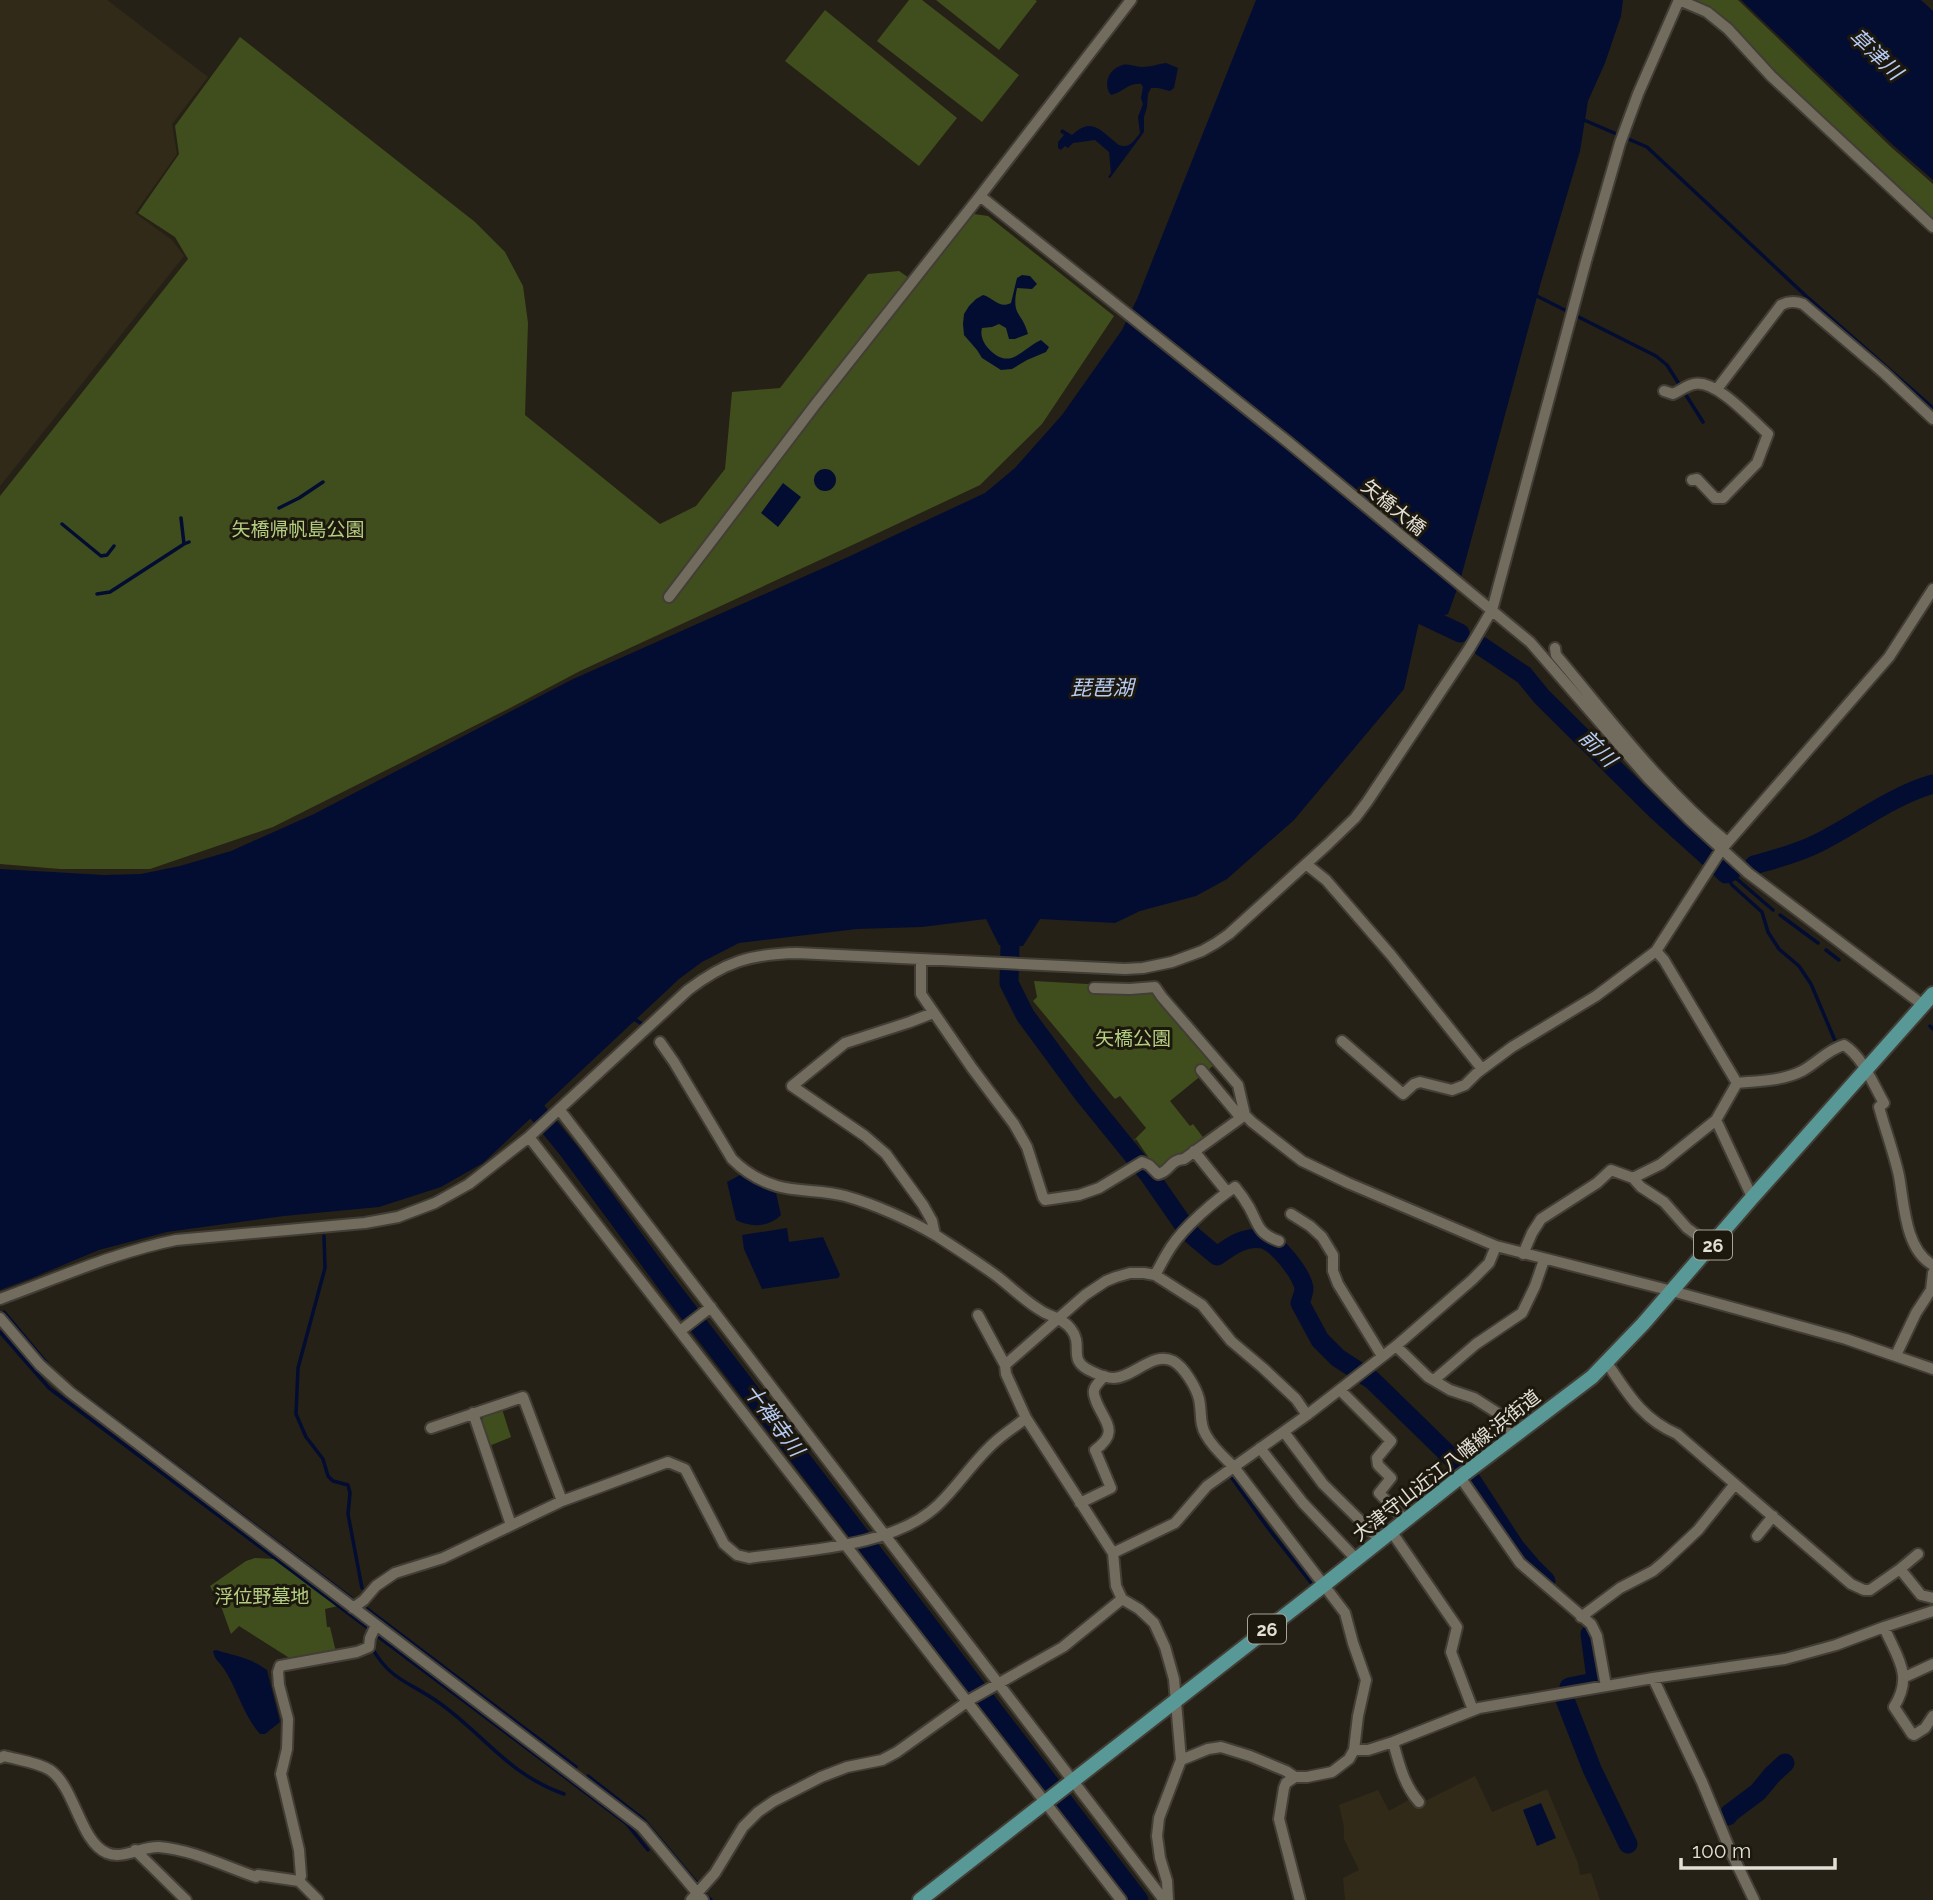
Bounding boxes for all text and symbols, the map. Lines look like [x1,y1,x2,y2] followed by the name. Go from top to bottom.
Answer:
[1844,23,1909,86] water label: 草津川
[1358,475,1430,539] street label: 矢橋大橋
[231,518,365,540] park label: 矢橋帰帆島公園
[1071,675,1136,700] water label: 琵琶湖
[1574,724,1623,773] water label: 前川
[1095,1027,1171,1049] park label: 矢橋公園
[1694,1230,1732,1260] road number: 26
[739,1379,810,1463] water label: 十禅寺川
[1348,1385,1544,1545] street label: 大津守山近江八幡線;浜街道
[214,1585,310,1607] park label: 浮位野墓地
[1248,1614,1286,1644] road number: 26
[1681,1826,1835,1870] scale bar
[1692,1838,1751,1863] text: 100 m

